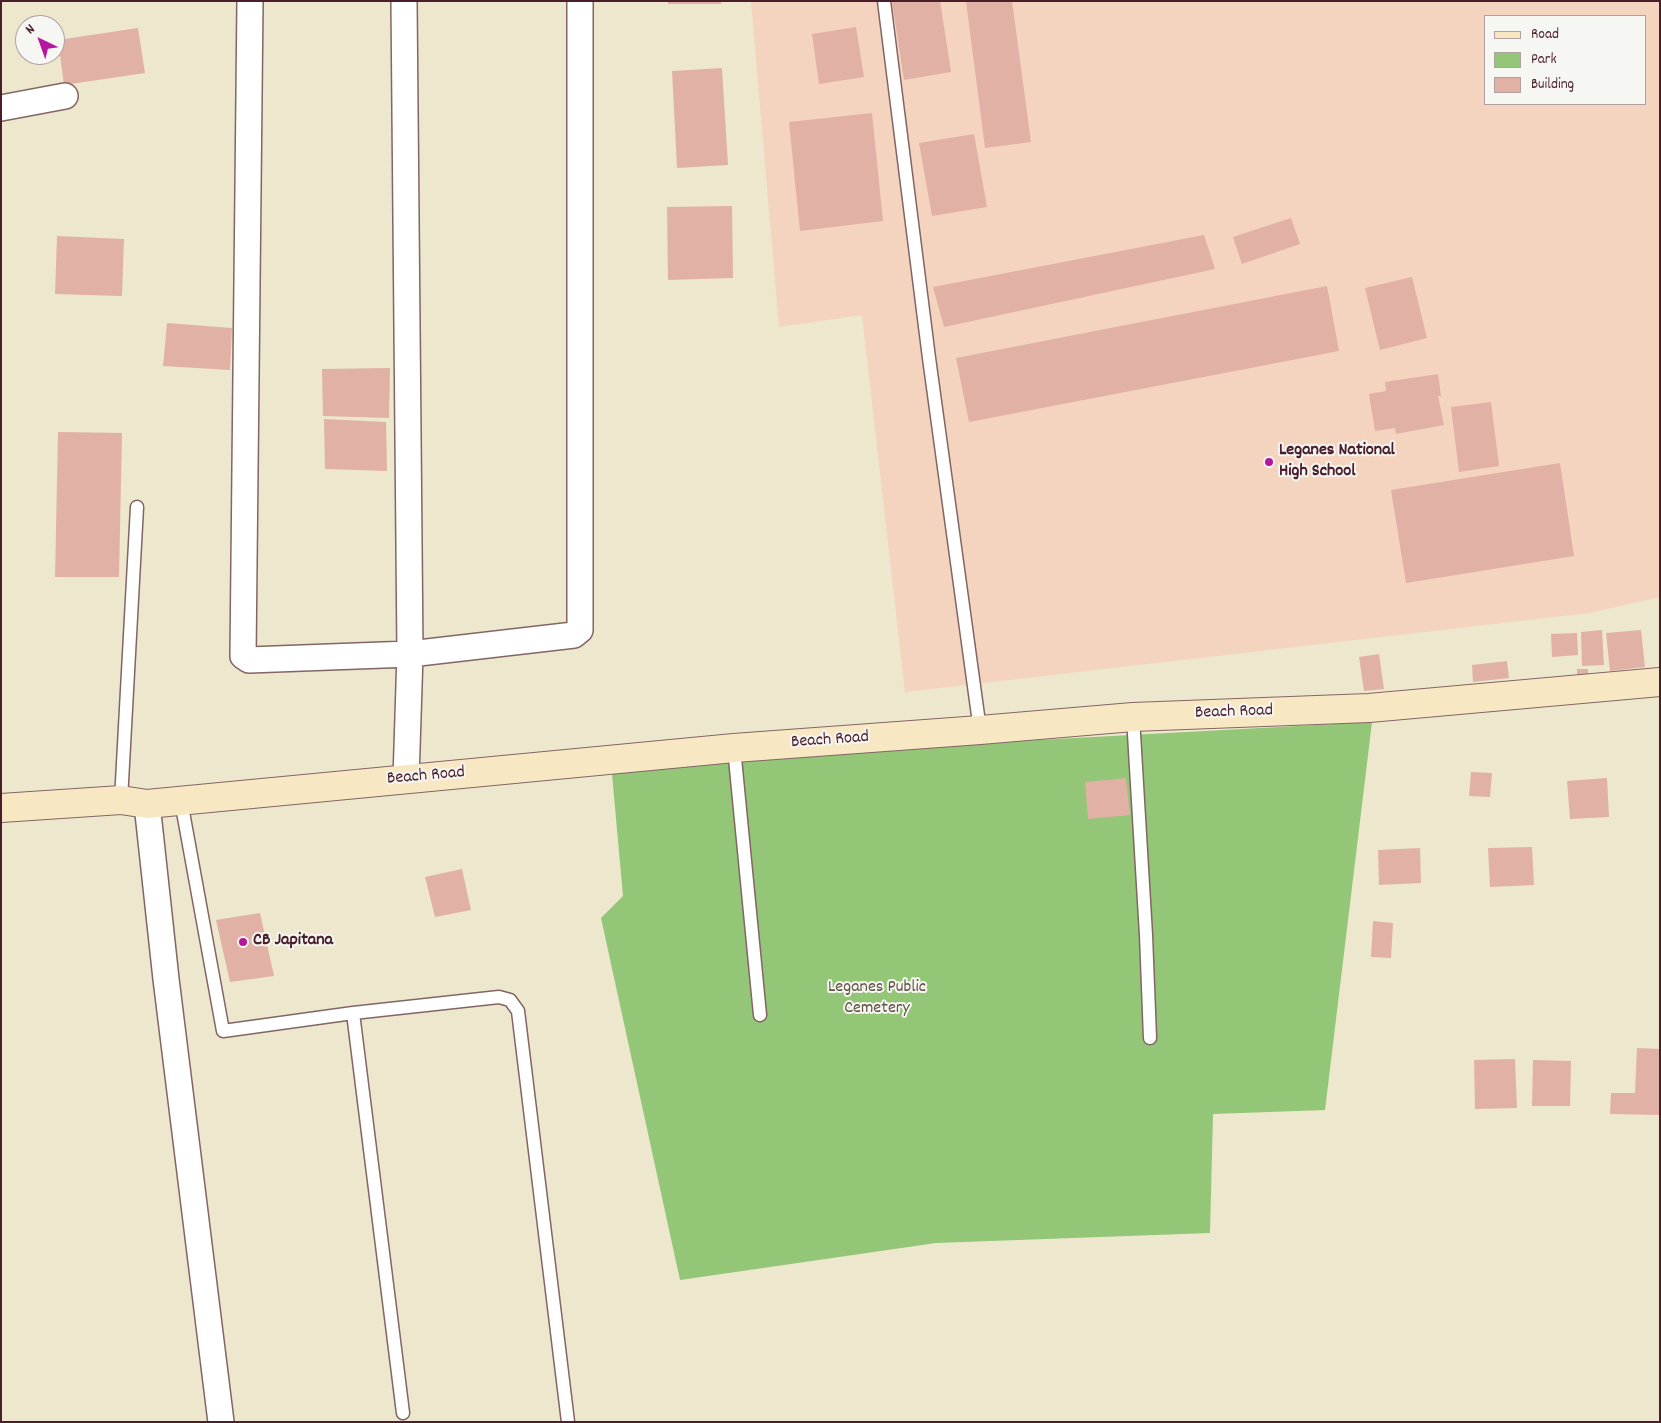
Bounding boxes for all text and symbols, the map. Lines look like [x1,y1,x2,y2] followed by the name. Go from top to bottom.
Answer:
[15,15,65,65] north arrow
[1484,15,1646,105] legend
[21,20,40,39] text: N
[1531,24,1559,46] text: Road
[1531,49,1557,71] text: Park
[1531,74,1574,96] text: Building
[1279,441,1395,484] place label: Leganes National High School
[1263,456,1275,468] marker: Leganes National High School
[1195,701,1273,725] street label: Beach Road
[790,728,870,754] street label: Beach Road
[386,763,466,791] street label: Beach Road
[253,931,333,953] place label: CB Japitana
[237,936,249,948] marker: CB Japitana
[828,978,926,1021] park label: Leganes Public Cemetery

